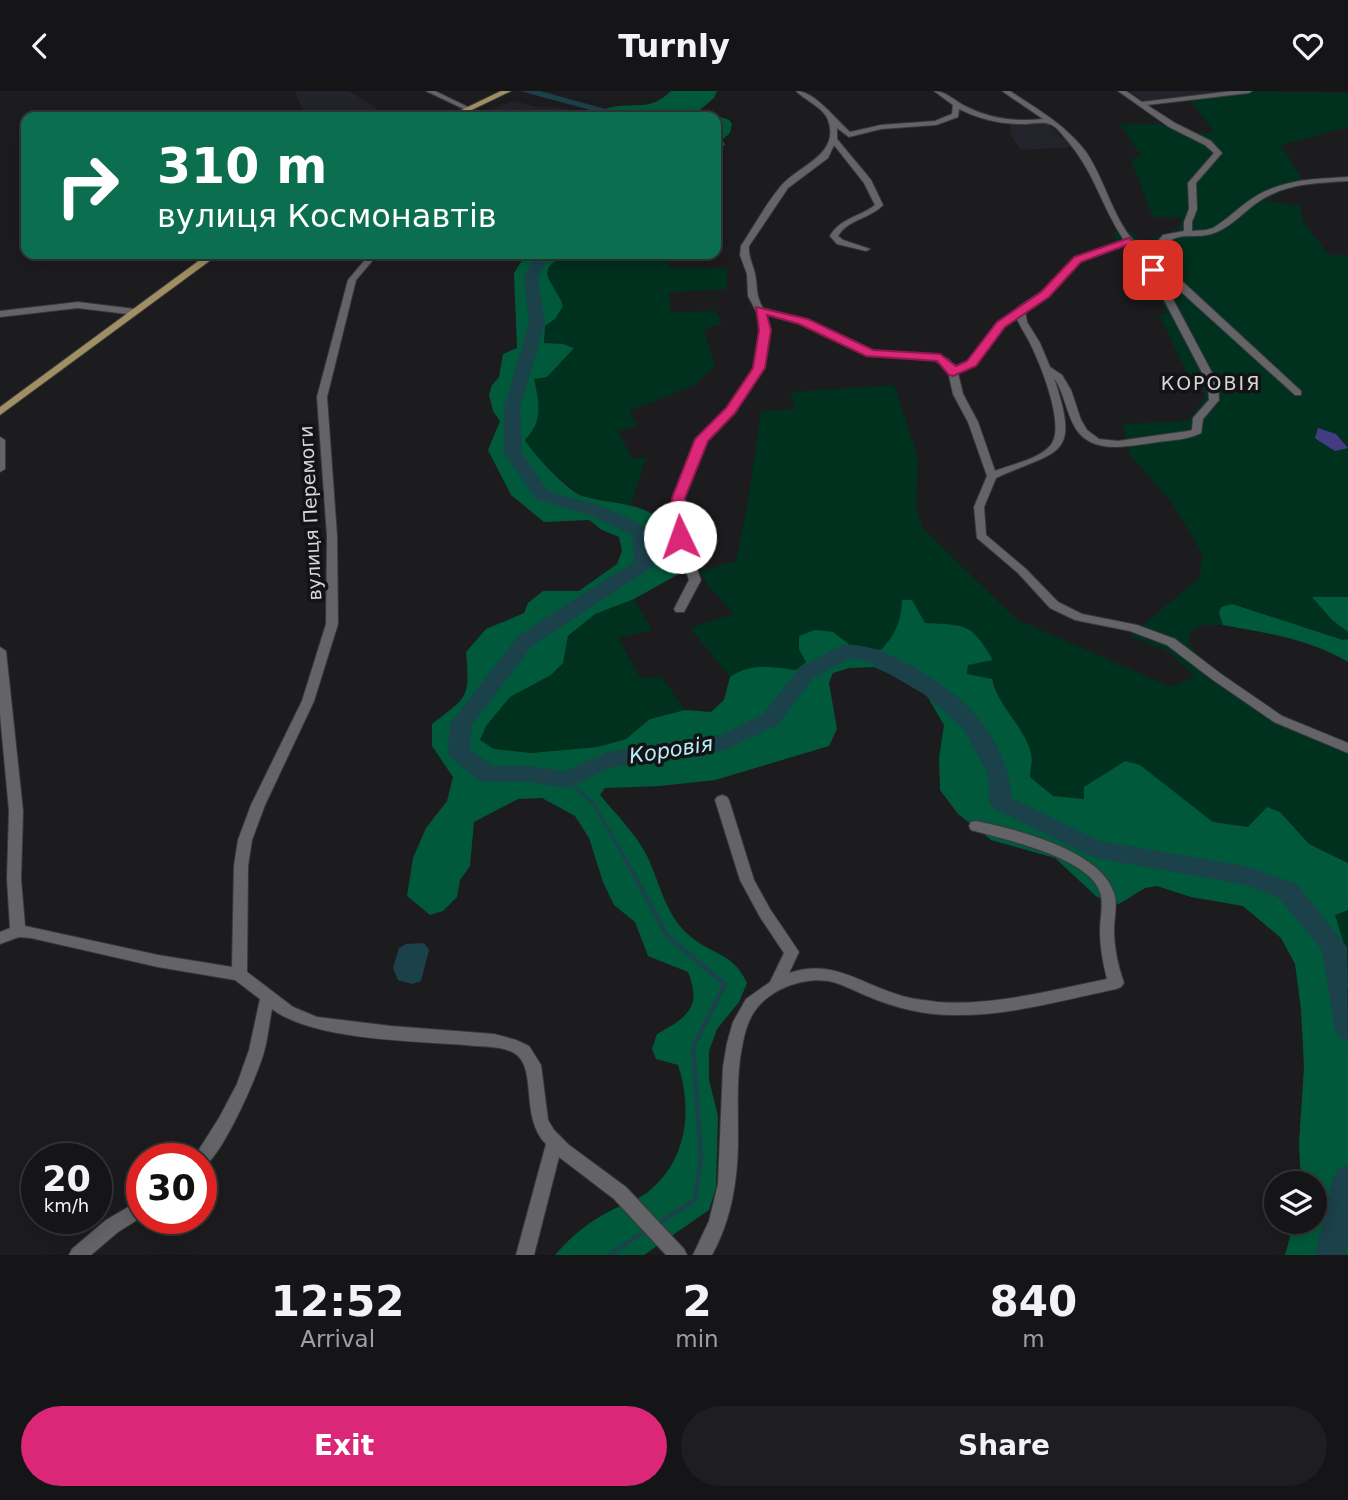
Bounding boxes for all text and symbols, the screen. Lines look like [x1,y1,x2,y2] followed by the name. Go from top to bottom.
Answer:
[21,27,59,65] icon: back
[618,27,730,65] text: Turnly
[1289,27,1327,65] icon: heart
[157,138,327,195] text: 310 m
[42,140,133,231] icon: right
[157,197,497,235] text: вулиця Космонавтів
[1123,240,1183,300] pin
[1134,251,1172,289] icon: arrive
[1161,372,1261,394] district label: КОРОВІЯ
[294,425,326,601] street label: вулиця Перемоги
[643,500,717,574] position arrow
[627,732,715,768] water label: Коровія
[126,1143,217,1234] speed limit sign: 30
[42,1159,91,1199] text: 20
[1264,1171,1327,1234] map controls
[1264,1171,1327,1234] button: layers
[44,1195,89,1216] text: km/h
[271,1277,405,1326] text: 12:52
[682,1277,712,1326] text: 2
[990,1277,1077,1326] text: 840
[300,1326,375,1352] text: Arrival
[675,1326,719,1352] text: min
[1022,1326,1045,1352] text: m
[21,1406,667,1486] button: Exit
[681,1406,1327,1486] button: Share

